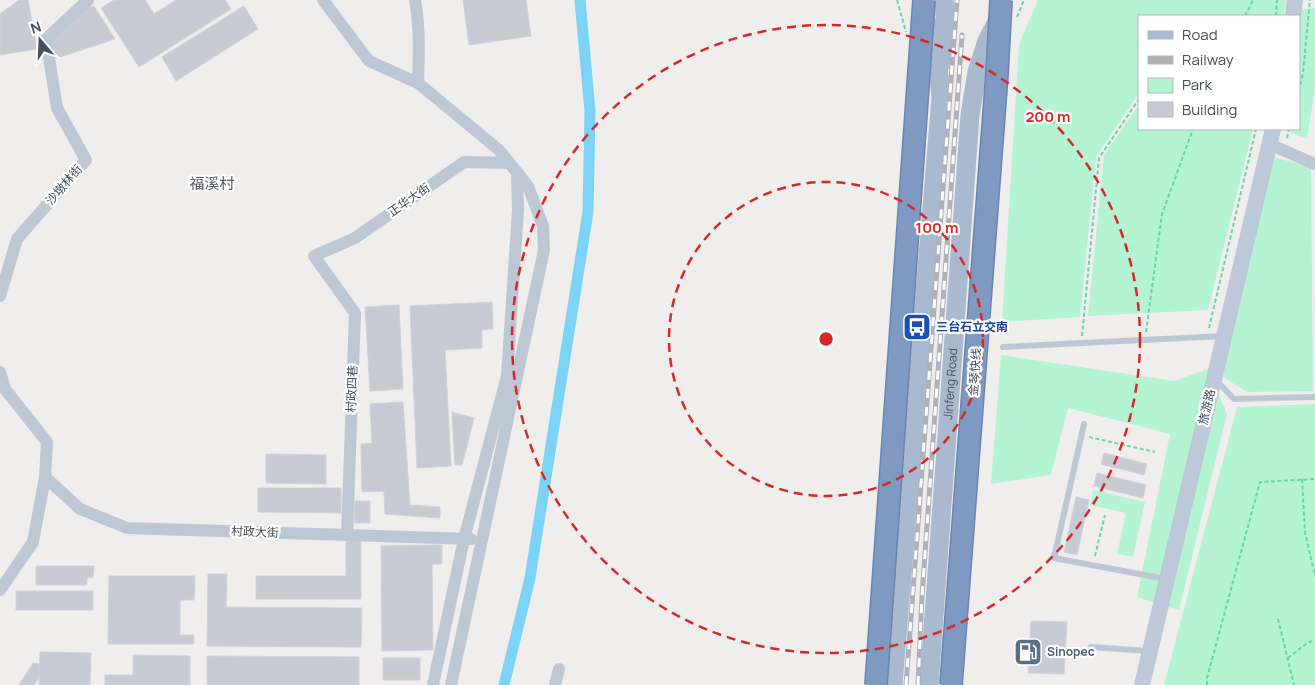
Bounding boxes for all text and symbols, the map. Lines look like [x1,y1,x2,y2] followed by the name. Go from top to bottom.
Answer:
[15,15,65,65] north arrow
[1138,15,1300,130] legend
[28,17,43,38] text: N
[1182,24,1218,45] text: Road
[1182,49,1234,70] text: Railway
[1182,74,1212,95] text: Park
[1182,99,1237,120] text: Building
[1025,106,1071,127] text: 200 m
[41,161,86,208] street label: 沙墩林街
[189,173,235,194] district label: 福溪村
[384,179,433,220] street label: 正华大街
[916,217,958,238] text: 100 m
[902,312,932,342] bus stop icon: 三台石立交南
[936,318,1008,335] place label: 三台石立交南
[817,330,835,348] centre of rings
[939,347,961,420] street label: Jinfeng Road
[964,347,985,397] street label: 金琴快线
[342,365,361,413] street label: 村政四巷
[1194,387,1219,426] street label: 旅游路
[231,522,279,541] street label: 村政大街
[1013,637,1043,667] fuel station icon: Sinopec
[1047,643,1095,660] place label: Sinopec

